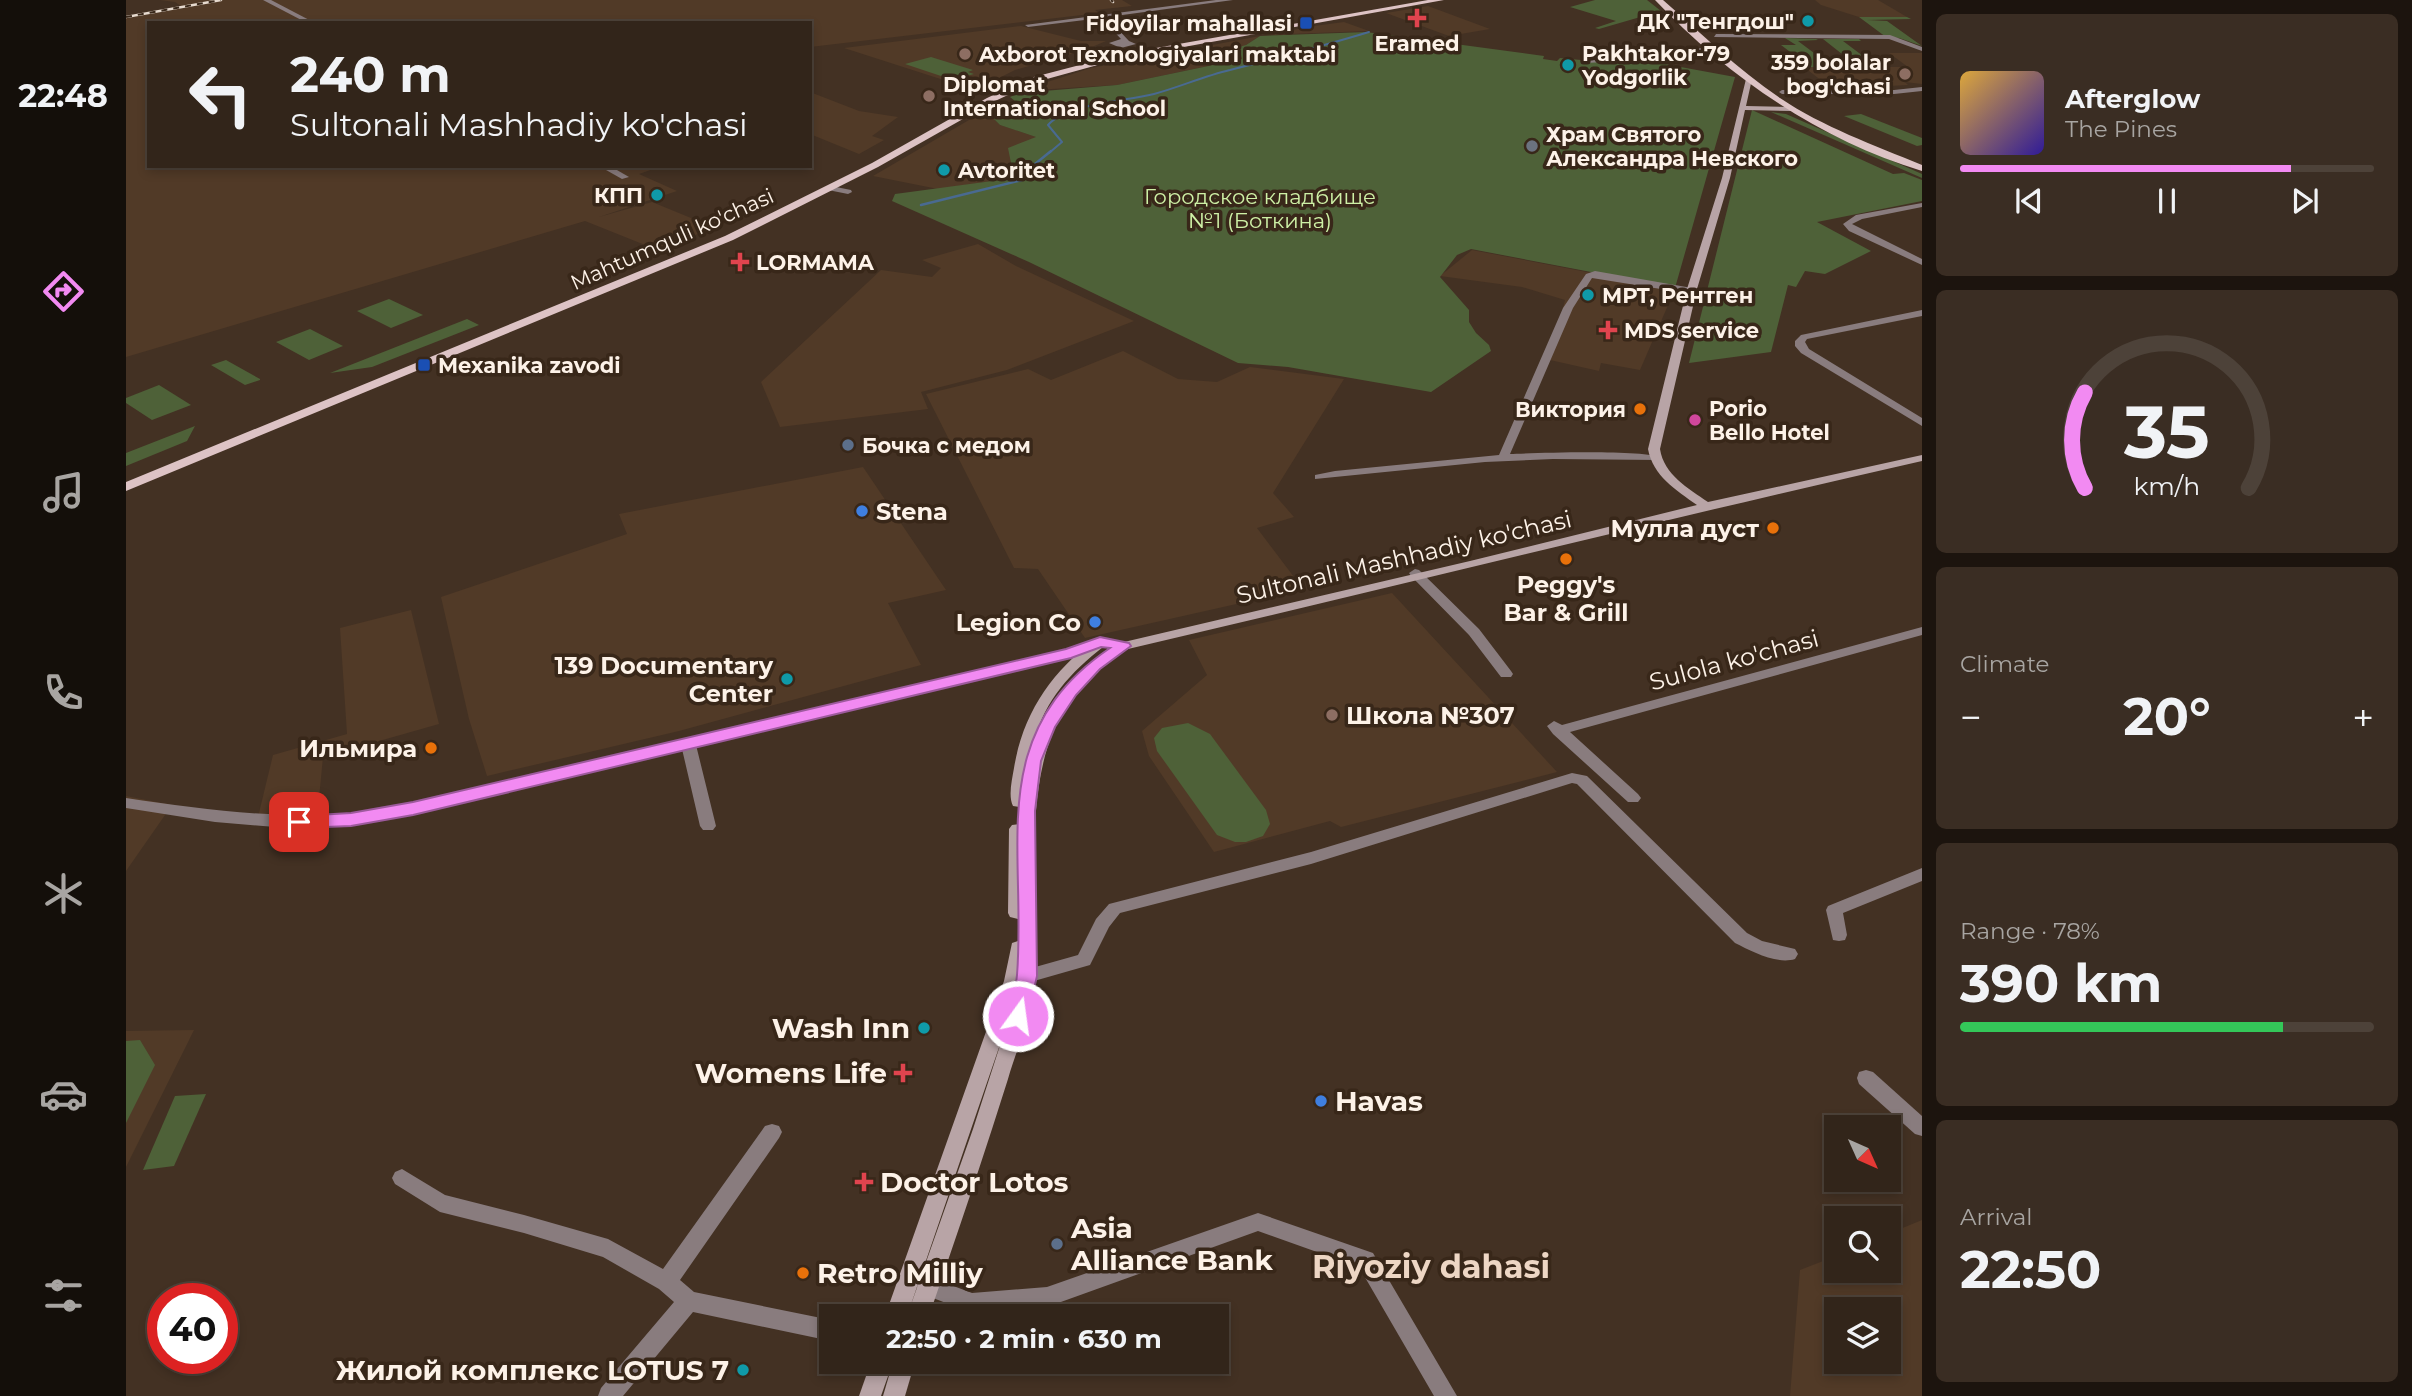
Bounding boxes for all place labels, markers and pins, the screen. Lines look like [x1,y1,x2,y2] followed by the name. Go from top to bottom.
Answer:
[1407,8,1427,28] marker: Eramed
[1637,9,1794,34] place label: ДК "Тенгдош"
[1086,11,1292,36] place label: Fidoyilar mahallasi
[1800,13,1816,29] marker: ДК "Тенгдош"
[1298,15,1314,31] marker: Fidoyilar mahallasi
[1374,31,1460,56] place label: Eramed
[1581,41,1730,90] place label: Pakhtakor-79 Yodgorlik
[978,42,1336,67] place label: Axborot Texnologiyalari maktabi
[957,46,973,62] marker: Axborot Texnologiyalari maktabi
[1770,50,1891,99] place label: 359 bolalar bog'chasi
[1560,57,1576,73] marker: Pakhtakor-79 Yodgorlik
[1897,66,1913,82] marker: 359 bolalar bog'chasi
[943,72,1166,121] place label: Diplomat International School
[921,88,937,104] marker: Diplomat International School
[1546,122,1798,171] place label: Храм Святого Александра Невского
[1524,138,1540,154] marker: Храм Святого Александра Невского
[957,158,1055,183] place label: Avtoritet
[936,162,952,178] marker: Avtoritet
[594,183,643,208] place label: КПП
[649,187,665,203] marker: КПП
[756,250,875,275] place label: LORMAMA
[730,252,750,272] marker: LORMAMA
[1602,283,1753,308] place label: МРТ, Рентген
[1580,287,1596,303] marker: МРТ, Рентген
[1624,318,1759,343] place label: MDS service
[1598,320,1618,340] marker: MDS service
[438,353,621,378] place label: Mexanika zavodi
[416,357,432,373] marker: Mexanika zavodi
[1709,396,1830,445] place label: Porio Bello Hotel
[1515,397,1626,422] place label: Виктория
[1632,401,1648,417] marker: Виктория
[1687,412,1703,428] marker: Porio Bello Hotel
[862,433,1031,458] place label: Бочка с медом
[840,437,856,453] marker: Бочка с медом
[876,497,948,526] place label: Stena
[854,503,870,519] marker: Stena
[1611,514,1759,543] place label: Мулла дуст
[1765,520,1781,536] marker: Мулла дуст
[1558,551,1574,567] marker: Peggy's Bar & Grill
[1503,570,1629,627] place label: Peggy's Bar & Grill
[956,608,1081,637] place label: Legion Co
[1087,614,1103,630] marker: Legion Co
[555,651,774,708] place label: 139 Documentary Center
[779,671,795,687] marker: 139 Documentary Center
[1346,701,1515,730] place label: Школа №307
[1324,707,1340,723] marker: Школа №307
[299,734,417,763] place label: Ильмира
[423,740,439,756] marker: Ильмира
[269,792,329,852] pin
[772,1011,910,1045] place label: Wash Inn
[916,1020,932,1036] marker: Wash Inn
[695,1056,887,1090] place label: Womens Life
[893,1063,913,1083] marker: Womens Life
[1335,1084,1423,1118] place label: Havas
[1313,1093,1329,1109] marker: Havas
[880,1165,1068,1199] place label: Doctor Lotos
[854,1172,874,1192] marker: Doctor Lotos
[1070,1211,1273,1277] place label: Asia Alliance Bank
[1049,1236,1065,1252] marker: Asia Alliance Bank
[817,1256,983,1290] place label: Retro Milliy
[795,1265,811,1281] marker: Retro Milliy
[336,1353,729,1387] place label: Жилой комплекс LOTUS 7
[735,1362,751,1378] marker: Жилой комплекс LOTUS 7

